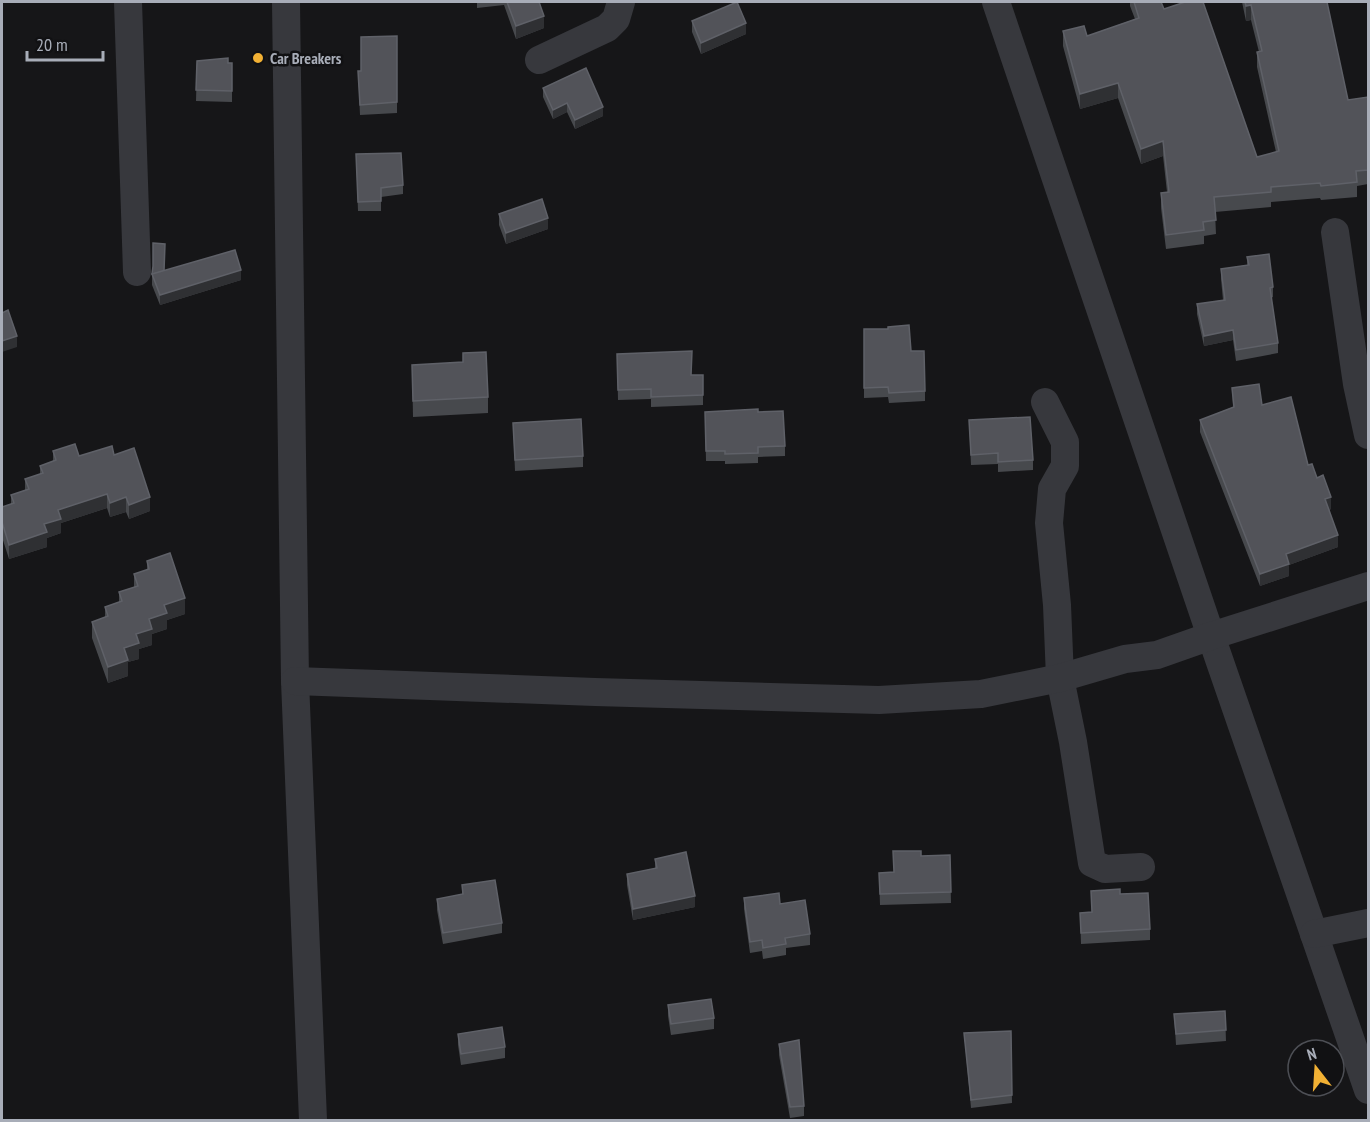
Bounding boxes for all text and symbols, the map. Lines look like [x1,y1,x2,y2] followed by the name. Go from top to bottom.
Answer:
[27,24,104,62] scale bar
[36,33,68,56] text: 20 m
[270,48,342,68] place label: Car Breakers
[251,51,265,65] marker: Car Breakers
[1286,1038,1346,1098] north arrow
[1305,1043,1319,1064] text: N

